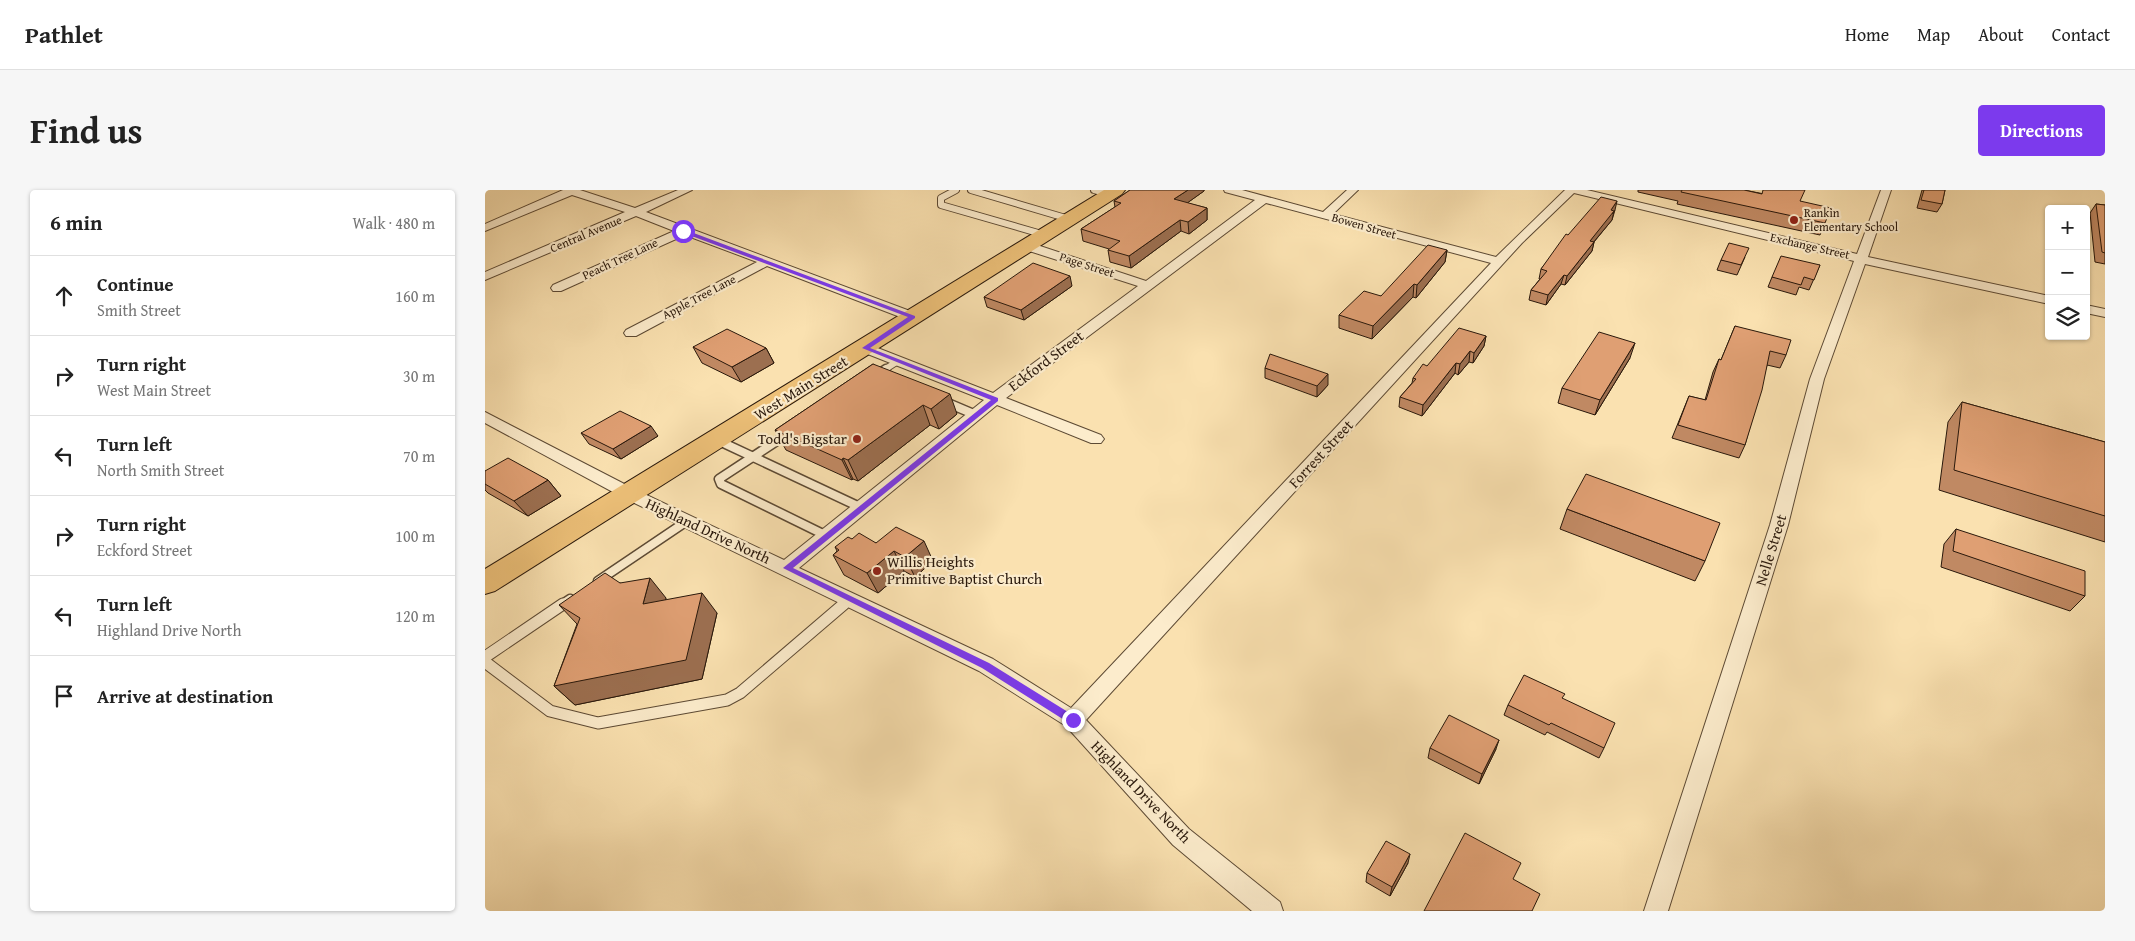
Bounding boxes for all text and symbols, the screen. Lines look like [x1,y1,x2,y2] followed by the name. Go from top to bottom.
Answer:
[25,17,103,52] text: Pathlet
[1845,21,1889,48] text: Home
[1917,21,1950,48] text: Map
[1978,21,2024,48] text: About
[2052,21,2110,48] text: Contact
[30,105,143,156] text: Find us
[1978,105,2105,156] button: Directions
[1804,204,1899,235] place label: Rankin Elementary School
[2045,205,2090,340] map controls
[2045,205,2090,250] button: +
[50,207,102,238] text: 6 min
[1330,208,1399,243] street label: Bowen Street
[352,211,435,235] text: Walk · 480 m
[547,211,625,256] street label: Central Avenue
[1788,214,1800,226] marker: Rankin Elementary School
[672,220,695,243] route start
[1769,228,1852,263] street label: Exchange Street
[579,233,661,283] street label: Peach Tree Lane
[1058,248,1117,282] street label: Page Street
[2045,250,2090,295] button: −
[97,270,174,298] text: Continue
[659,270,739,323] street label: Apple Tree Lane
[50,282,78,310] icon: ahead
[395,284,435,308] text: 160 m
[2045,295,2090,340] button: layers
[97,298,181,322] text: Smith Street
[1004,325,1088,396] street label: Eckford Street
[97,350,186,378] text: Turn right
[750,350,852,425] street label: West Main Street
[50,362,78,390] icon: right
[403,364,435,388] text: 30 m
[97,378,211,402] text: West Main Street
[1284,415,1358,492] street label: Forrest Street
[758,428,847,449] place label: Todd's Bigstar
[97,430,172,458] text: Turn left
[851,433,863,445] marker: Todd's Bigstar
[50,442,78,470] icon: left
[403,444,435,468] text: 70 m
[97,458,224,482] text: North Smith Street
[642,492,775,569] street label: Highland Drive North
[97,510,186,538] text: Turn right
[1750,511,1792,588] street label: Nelle Street
[50,522,78,550] icon: right
[395,524,435,548] text: 100 m
[97,538,192,562] text: Eckford Street
[887,551,1043,589] place label: Willis Heights Primitive Baptist Church
[871,565,883,577] marker: Willis Heights Primitive Baptist Church
[97,590,172,618] text: Turn left
[50,602,78,630] icon: left
[395,604,435,628] text: 120 m
[97,618,241,642] text: Highland Drive North
[50,682,78,710] icon: arrive
[97,682,273,710] text: Arrive at destination
[1062,709,1085,732] route end
[1087,736,1196,848] street label: Highland Drive North

